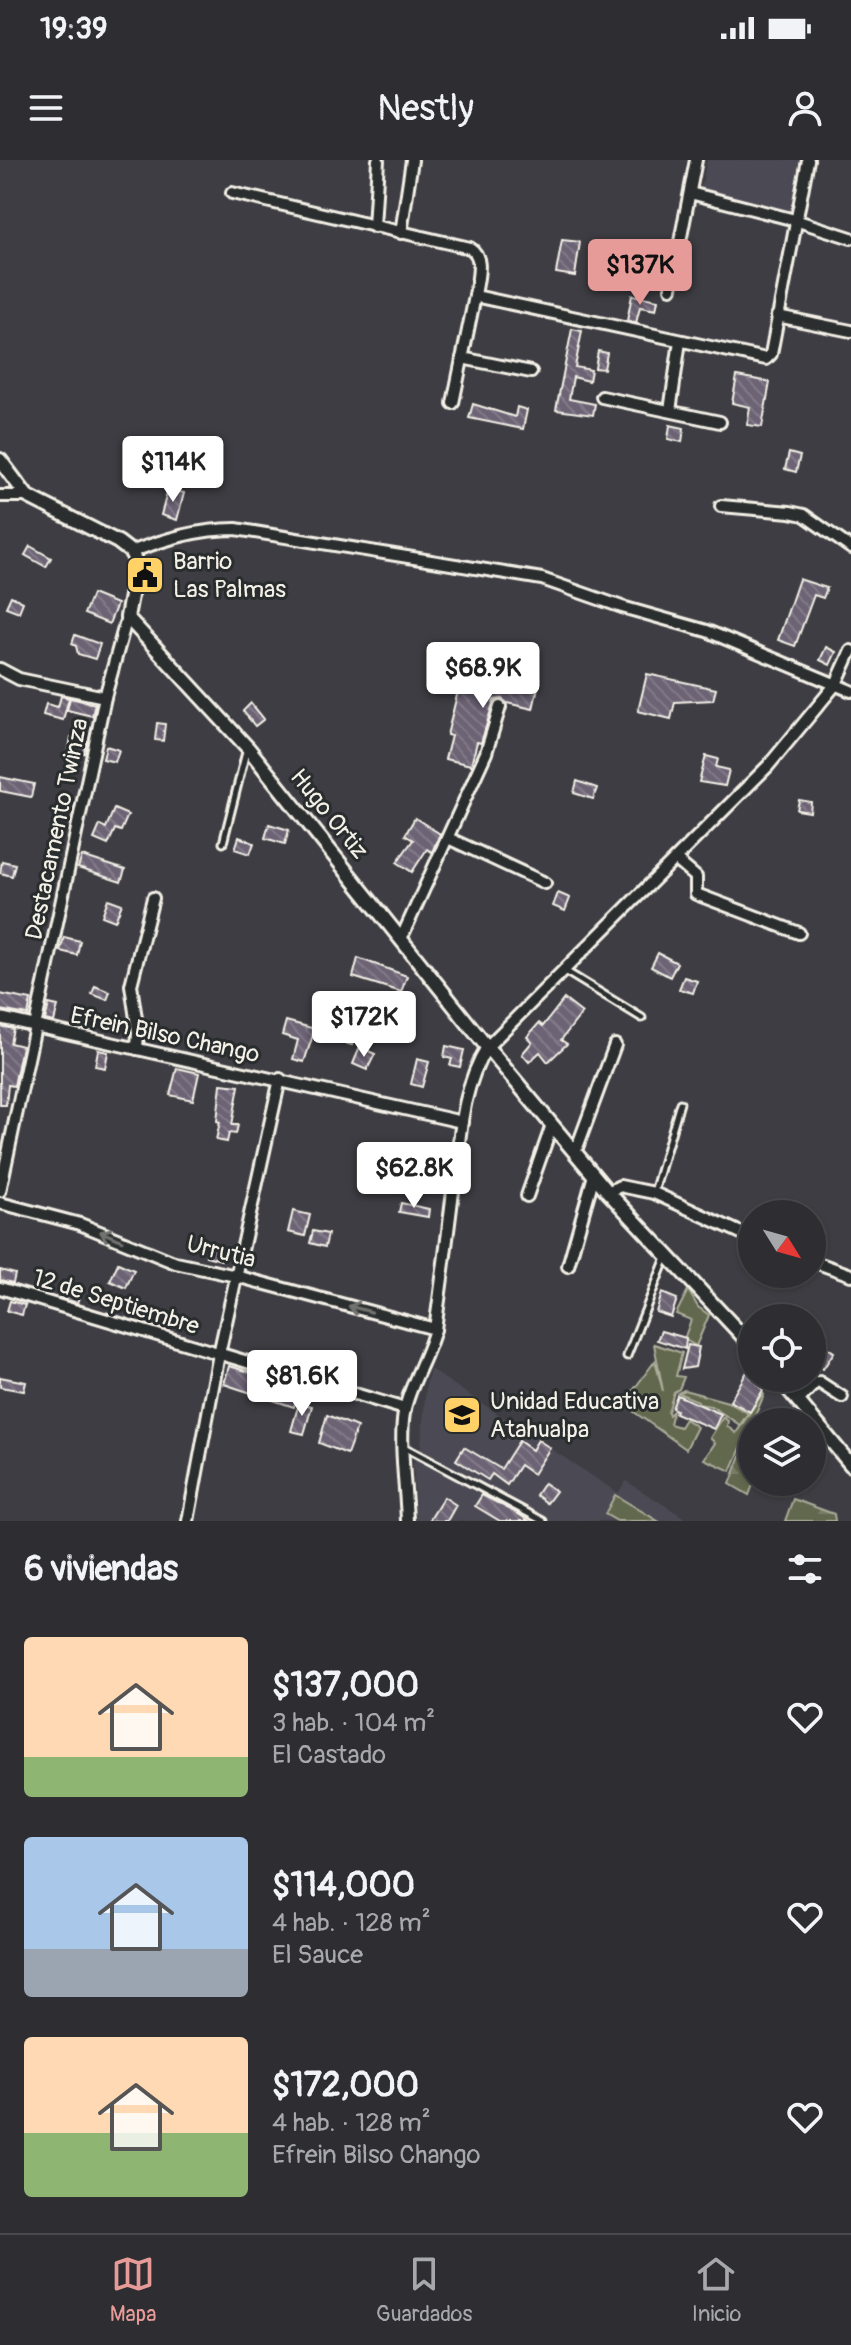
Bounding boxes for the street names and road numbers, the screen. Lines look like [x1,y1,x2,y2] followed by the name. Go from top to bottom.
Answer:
[19,716,95,942] street label: Destacamento Twinza
[284,763,374,865] street label: Hugo Ortiz
[68,1001,262,1069] street label: Efrein Bilso Chango
[183,1229,259,1275] street label: Urrutia
[29,1263,203,1341] street label: 12 de Septiembre

